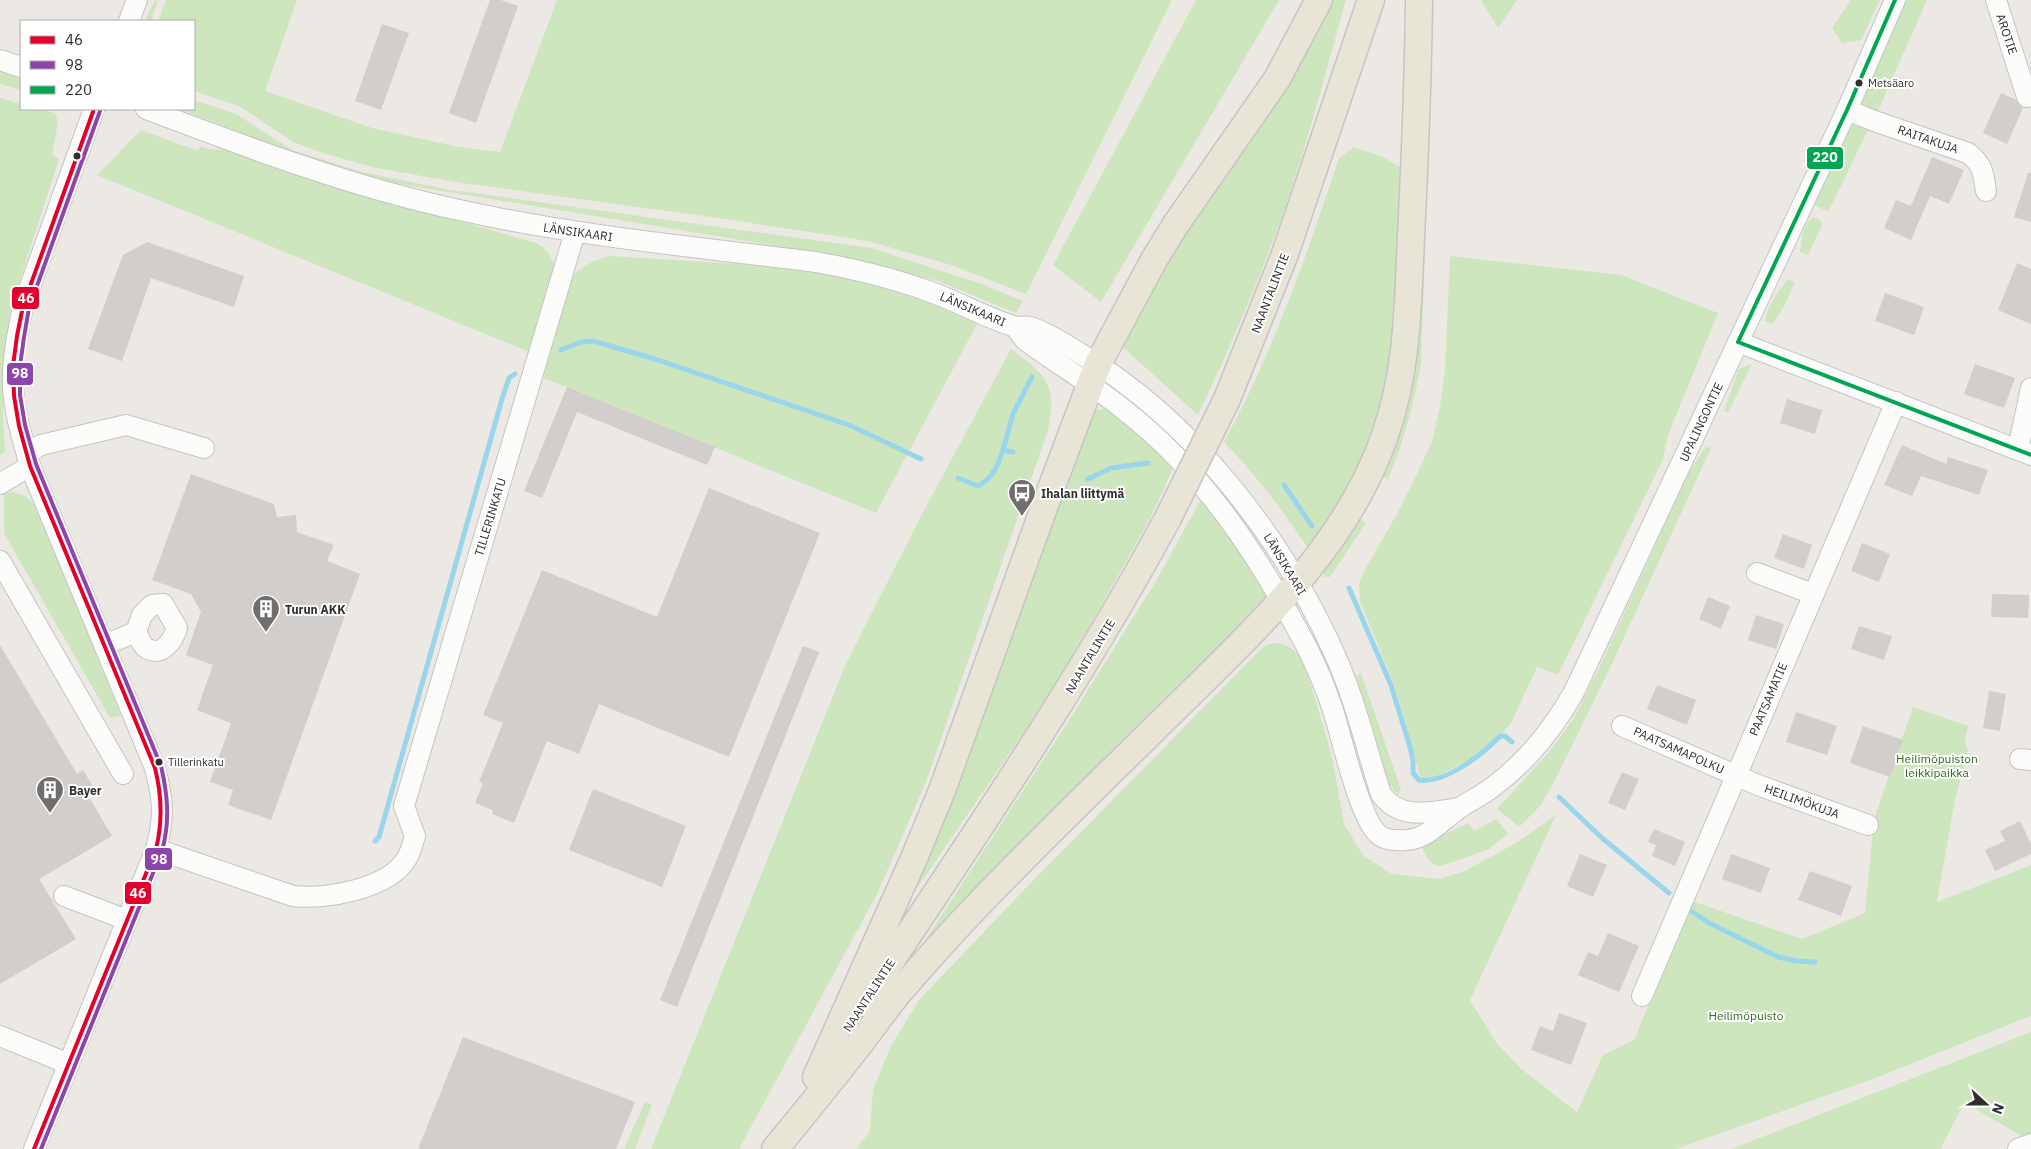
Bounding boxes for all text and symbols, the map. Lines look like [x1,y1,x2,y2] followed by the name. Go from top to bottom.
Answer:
[1993,12,2021,56] street label: AROTIE
[20,20,195,110] legend
[65,30,83,49] text: 46
[65,55,83,74] text: 98
[1868,76,1914,90] place label: Metsäaro
[1854,78,1864,88] marker: Metsäaro
[65,80,92,99] text: 220
[1896,122,1961,156] street label: RAITAKUJA
[1806,146,1844,170] line badge: 220
[1812,148,1838,166] text: 220
[72,151,82,161] unlabelled marker
[542,220,614,244] street label: LÄNSIKAARI
[1248,251,1292,335] street label: NAANTALINTIE
[11,286,40,310] line badge: 46
[938,288,1008,330] street label: LÄNSIKAARI
[18,289,34,307] text: 46
[6,362,34,386] line badge: 98
[12,364,28,382] text: 98
[1676,380,1726,464] street label: UPALINGONTIE
[471,476,509,558] street label: TILLERINKATU
[1007,478,1037,517] bus stop icon: Ihalan liittymä
[1041,486,1124,501] place label: Ihalan liittymä
[1261,530,1310,598] street label: LÄNSIKAARI
[251,594,281,633] building icon: Turun AKK
[285,602,346,617] place label: Turun AKK
[1062,616,1118,696] street label: NAANTALINTIE
[1746,660,1790,738] street label: PAATSAMATIE
[1631,723,1727,777] street label: PAATSAMAPOLKU
[1896,751,1978,780] park label: Heilimöpuiston leikkipaikka
[168,755,224,769] place label: Tillerinkatu
[154,757,164,767] marker: Tillerinkatu
[35,775,65,814] building icon: Bayer
[1762,781,1842,822] street label: HEILIMÖKUJA
[69,783,102,798] place label: Bayer
[144,847,173,871] line badge: 98
[151,850,167,868] text: 98
[124,881,152,905] line badge: 46
[130,884,146,902] text: 46
[840,956,898,1034] street label: NAANTALINTIE
[1709,1008,1784,1023] park label: Heilimöpuisto
[1961,1079,2011,1129] north arrow
[1988,1101,2008,1117] text: N

